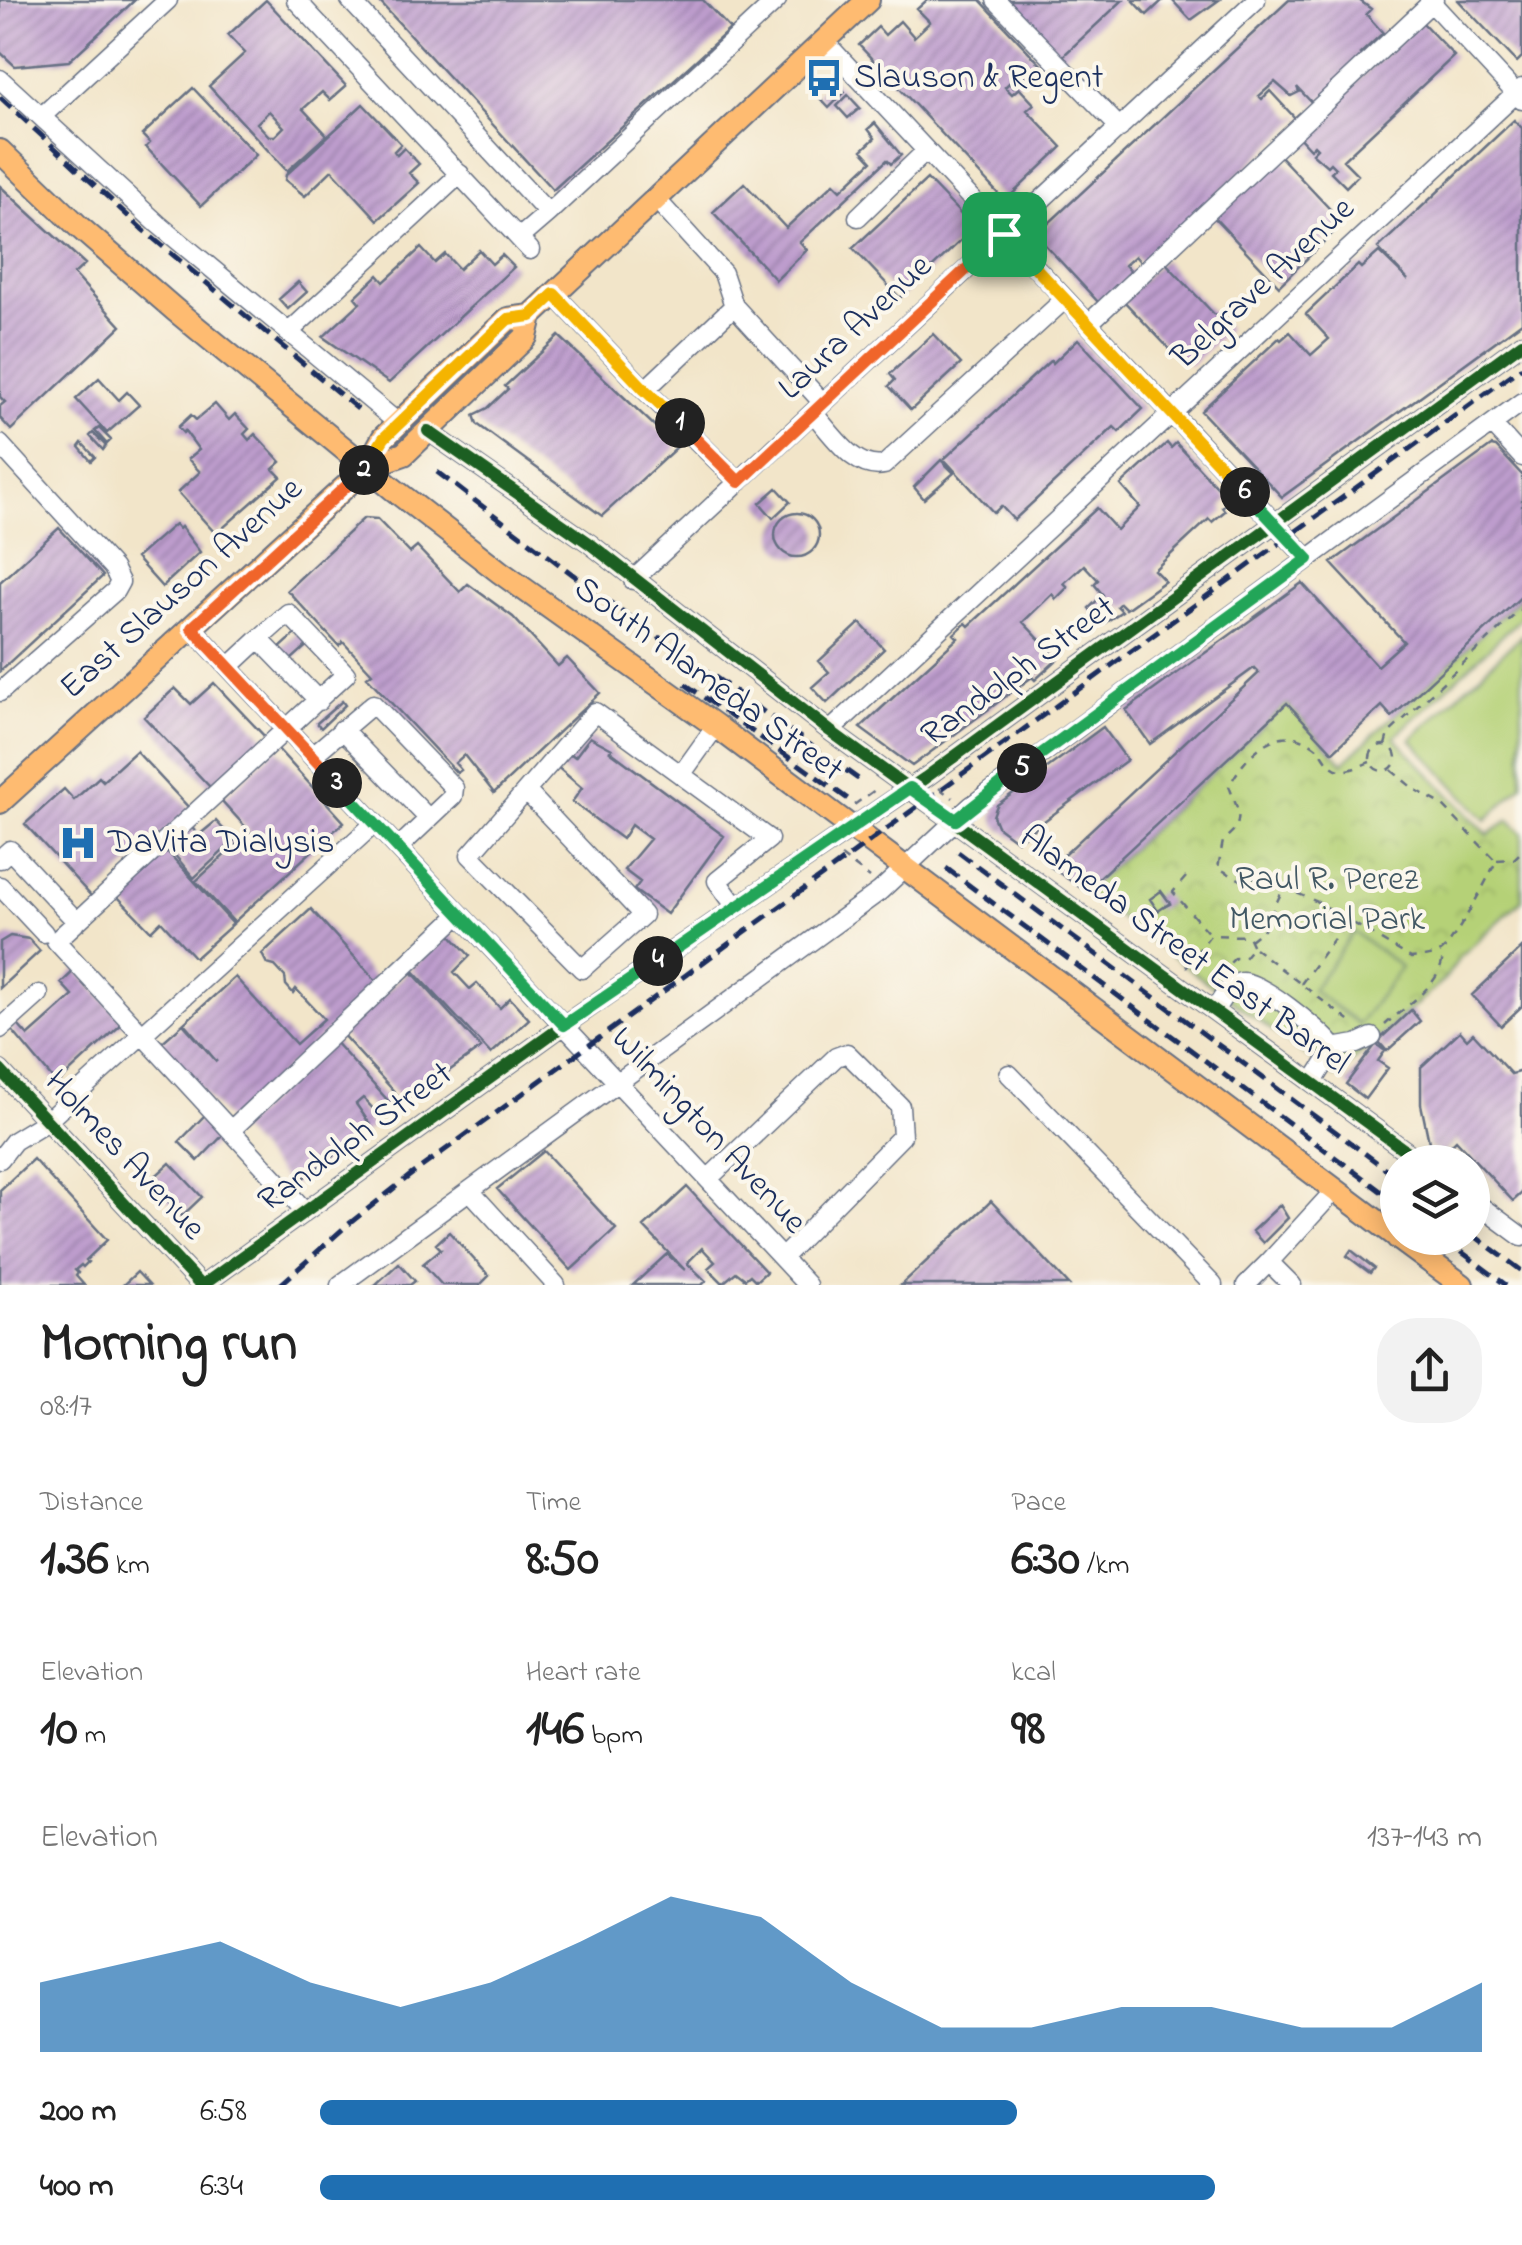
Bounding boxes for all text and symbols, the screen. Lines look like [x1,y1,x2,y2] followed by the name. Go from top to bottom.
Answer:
[854,53,1104,104] place label: Slauson & Regent
[803,57,845,99] bus stop icon: Slauson & Regent
[1160,185,1367,383] street label: Belgrave Avenue
[962,192,1047,277] pin
[977,207,1032,262] icon: arrive
[767,243,945,413] street label: Laura Avenue
[655,398,705,448] pin: 1
[676,402,684,443] text: 1
[339,445,389,495] pin: 2
[357,449,371,490] text: 2
[49,465,315,712] street label: East Slauson Avenue
[1220,467,1270,517] pin: 6
[1239,471,1251,512] text: 6
[563,565,854,796] street label: South Alameda Street
[911,584,1127,760] street label: Randolph Street
[997,743,1047,793] pin: 5
[1014,747,1030,788] text: 5
[312,758,362,808] pin: 3
[331,762,343,803] text: 3
[1008,814,1360,1088] street label: Alameda Street East Barrel
[107,818,335,869] place label: DaVita Dialysis
[57,822,99,864] hospital icon: DaVita Dialysis
[1229,855,1426,946] park label: Raul R. Perez Memorial Park
[633,936,683,986] pin: 4
[652,940,664,981] text: 4
[598,1016,818,1247] street label: Wilmington Avenue
[248,1050,464,1226] street label: Randolph Street
[31,1059,217,1253] street label: Holmes Avenue
[1380,1145,1490,1255] map controls
[1380,1145,1490,1255] button: layers
[40,1306,297,1386] text: Morning run
[1377,1318,1482,1423] button: share
[40,1384,92,1431] text: 08:17
[40,1483,143,1524] text: Distance
[526,1483,581,1524] text: Time
[1011,1483,1066,1524] text: Pace
[40,1524,109,1597] text: 1.36
[526,1524,599,1597] text: 8:50
[1011,1524,1080,1597] text: 6:30
[109,1546,150,1587] text: km
[1080,1546,1130,1587] text: /km
[40,1653,143,1694] text: Elevation
[526,1653,640,1694] text: Heart rate
[1011,1653,1056,1694] text: kcal
[40,1694,78,1767] text: 10
[526,1694,584,1767] text: 146
[1011,1694,1045,1767] text: 98
[78,1716,106,1757] text: m
[584,1716,643,1757] text: bpm
[40,1815,158,1862] text: Elevation
[1367,1815,1482,1862] text: 137–143 m
[40,2089,116,2136] text: 200 m
[200,2089,247,2136] text: 6:58
[40,2164,114,2211] text: 400 m
[200,2164,243,2211] text: 6:34

